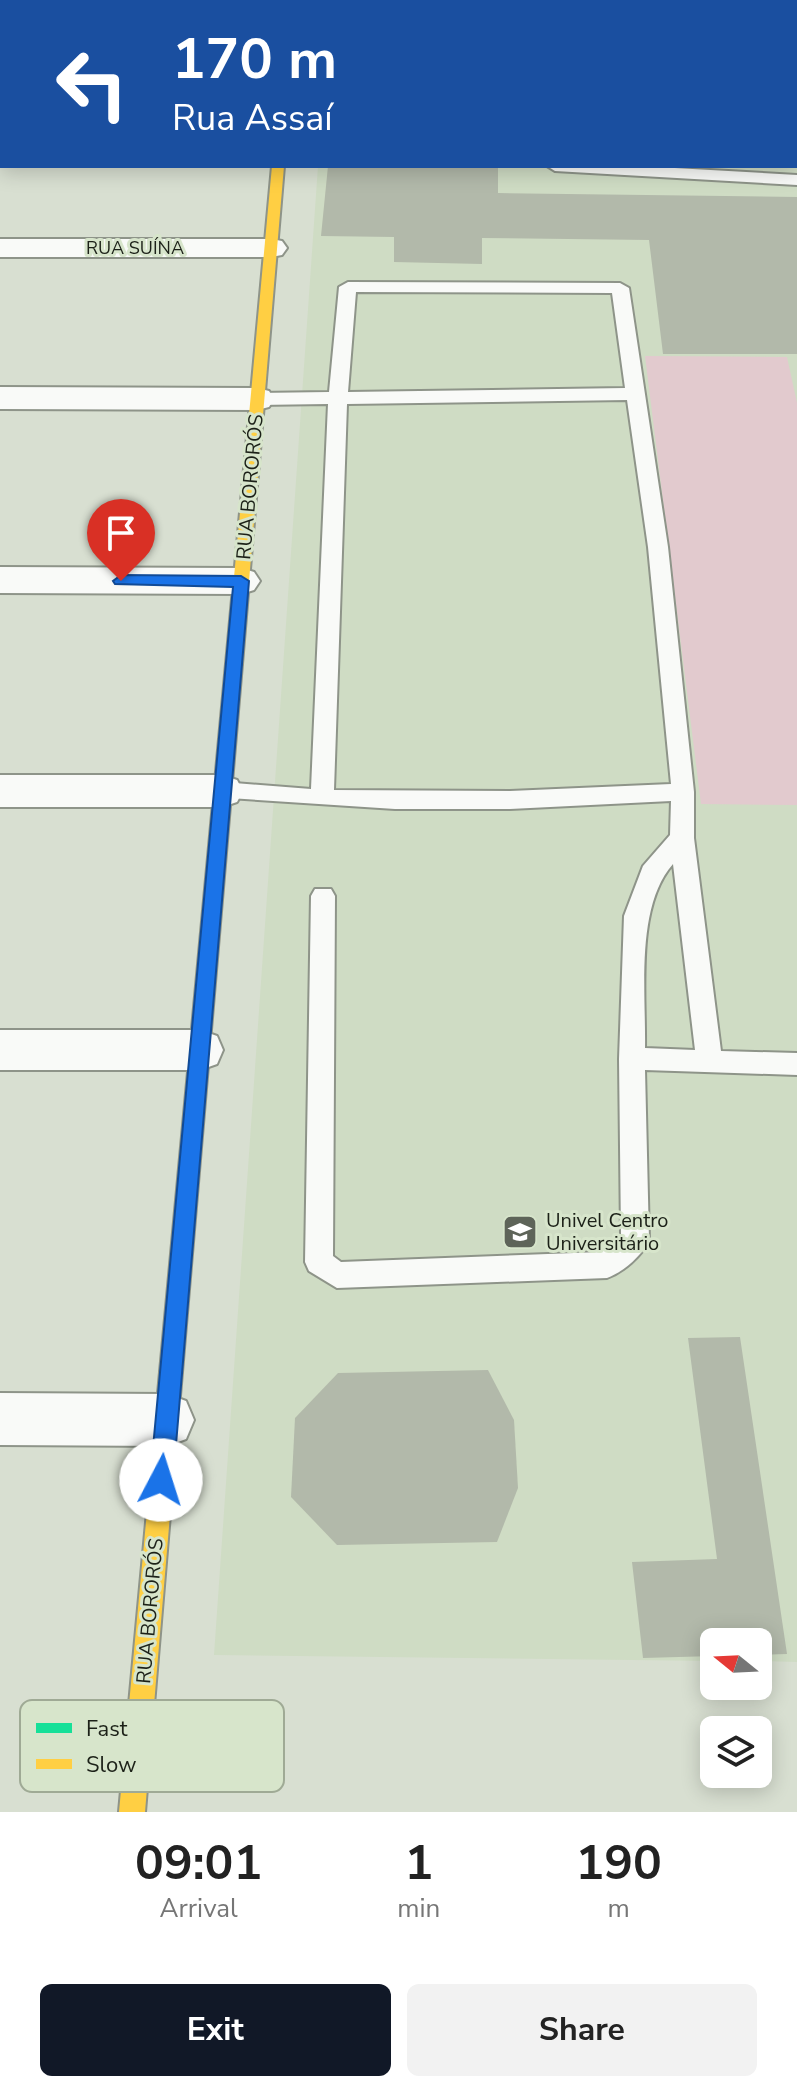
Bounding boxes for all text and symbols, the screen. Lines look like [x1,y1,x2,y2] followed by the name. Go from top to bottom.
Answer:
[172,21,337,98] text: 170 m
[40,32,144,136] icon: left
[172,94,333,143] text: Rua Assaí
[86,236,184,260] street label: RUA SUÍNA
[230,413,270,561] street label: RUA BORORÓS
[87,499,155,581] pin
[99,511,143,555] icon: arrive
[546,1207,668,1257] place label: Univel Centro Universitário
[501,1213,539,1251] school or university icon: Univel Centro Universitário
[119,1438,203,1522] position arrow
[130,1537,170,1685] street label: RUA BORORÓS
[700,1628,772,1700] north arrow
[700,1628,772,1788] map controls
[20,1700,284,1792] legend
[86,1714,128,1744] text: Fast
[700,1716,772,1788] button: layers
[86,1750,137,1780] text: Slow
[135,1830,262,1896] text: 09:01
[404,1830,433,1896] text: 1
[575,1830,662,1896] text: 190
[160,1891,238,1926] text: Arrival
[397,1891,440,1926] text: min
[608,1891,630,1926] text: m
[40,1984,391,2076] button: Exit
[407,1984,757,2076] button: Share

